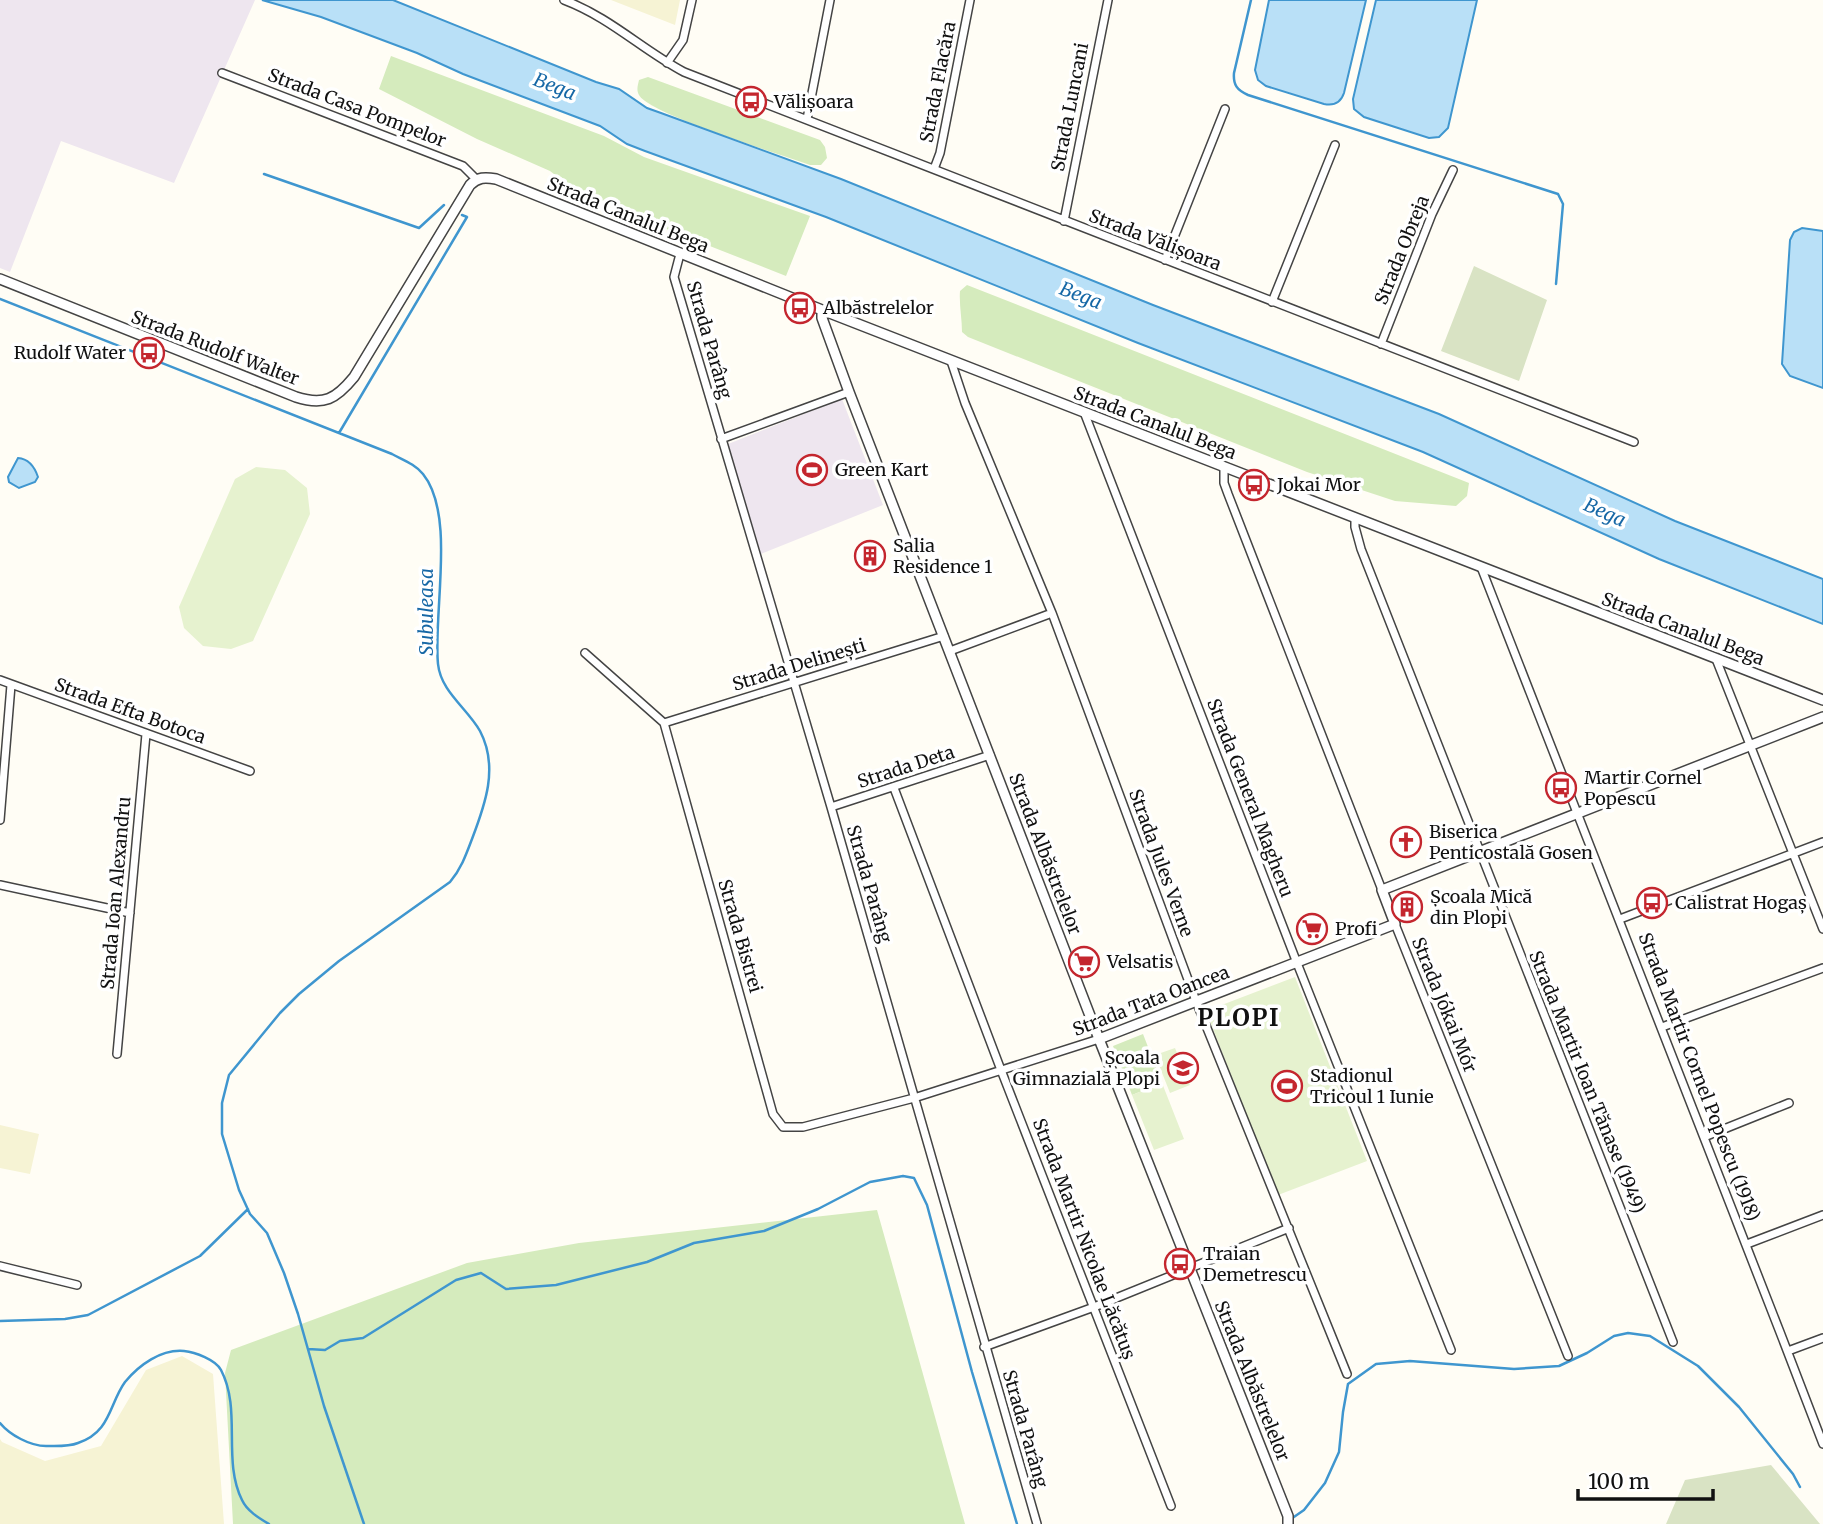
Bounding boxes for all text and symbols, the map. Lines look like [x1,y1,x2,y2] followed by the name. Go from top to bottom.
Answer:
[915,19,961,144] street label: Strada Flacăra
[1046,40,1093,173] street label: Strada Luncani
[265,63,450,152] street label: Strada Casa Pompelor
[531,67,580,105] water label: Bega
[734,85,768,119] bus stop icon: Vălișoara
[773,90,854,113] place label: Vălișoara
[544,172,713,258] street label: Strada Canalul Bega
[1369,191,1434,308] street label: Strada Obreja
[1086,204,1225,275] street label: Strada Vălișoara
[1057,276,1106,314] water label: Bega
[682,278,737,401] street label: Strada Parâng
[783,291,817,325] bus stop icon: Albăstrelelor
[822,296,934,319] place label: Albăstrelelor
[128,305,302,390] street label: Strada Rudolf Walter
[132,336,166,370] bus stop icon: Rudolf Water
[14,341,126,364] place label: Rudolf Water
[1071,381,1240,464] street label: Strada Canalul Bega
[795,453,829,487] sports icon: Green Kart
[835,458,928,481] place label: Green Kart
[1237,468,1271,502] bus stop icon: Jokai Mor
[1276,473,1361,496] place label: Jokai Mor
[1580,492,1630,532] water label: Bega
[893,534,992,578] place label: Salia Residence 1
[853,539,887,573] building icon: Salia Residence 1
[414,568,438,656] water label: Subuleasa
[1599,587,1768,670] street label: Strada Canalul Bega
[729,633,868,696] street label: Strada Delinești
[51,673,209,749] street label: Strada Efta Botoca
[1202,695,1299,900] street label: Strada General Magheru
[855,740,957,793] street label: Strada Deta
[1584,766,1702,810] place label: Martir Cornel Popescu
[1004,770,1087,938] street label: Strada Albăstrelelor
[1544,771,1578,805] bus stop icon: Martir Cornel Popescu
[1124,786,1199,940] street label: Strada Jules Verne
[96,795,135,990] street label: Strada Ioan Alexandru
[1429,820,1593,864] place label: Biserica Penticostală Gosen
[842,822,897,945] street label: Strada Parâng
[1389,825,1423,859] church icon: Biserica Penticostală Gosen
[713,877,768,995] street label: Strada Bistrei
[1430,885,1532,929] place label: Școala Mică din Plopi
[1635,886,1669,920] bus stop icon: Calistrat Hogaș
[1390,890,1424,924] building icon: Școala Mică din Plopi
[1675,891,1807,914] place label: Calistrat Hogaș
[1295,912,1329,946] supermarket icon: Profi
[1335,917,1377,940] place label: Profi
[1634,929,1765,1224] street label: Strada Martir Cornel Popescu (1918)
[1407,934,1482,1076] street label: Strada Jókai Mór
[1067,945,1101,979] supermarket icon: Velsatis
[1524,947,1651,1216] street label: Strada Martir Ioan Tănase (1949)
[1106,950,1174,973] place label: Velsatis
[1069,960,1233,1041] street label: Strada Tata Oancea
[1197,1002,1281,1033] district label: PLOPI
[1013,1046,1160,1090] place label: Școala Gimnazială Plopi
[1166,1051,1200,1085] school or university icon: Școala Gimnazială Plopi
[1310,1064,1434,1108] place label: Stadionul Tricoul 1 Iunie
[1270,1069,1304,1103] sports icon: Stadionul Tricoul 1 Iunie
[1028,1115,1141,1363] street label: Strada Martir Nicolae Lăcătuș
[1203,1242,1307,1286] place label: Traian Demetrescu
[1163,1247,1197,1281] bus stop icon: Traian Demetrescu
[1210,1297,1295,1464] street label: Strada Albăstrelelor
[998,1367,1053,1490] street label: Strada Parâng
[1578,1458,1713,1502] scale bar
[1588,1468,1650,1495] text: 100 m

